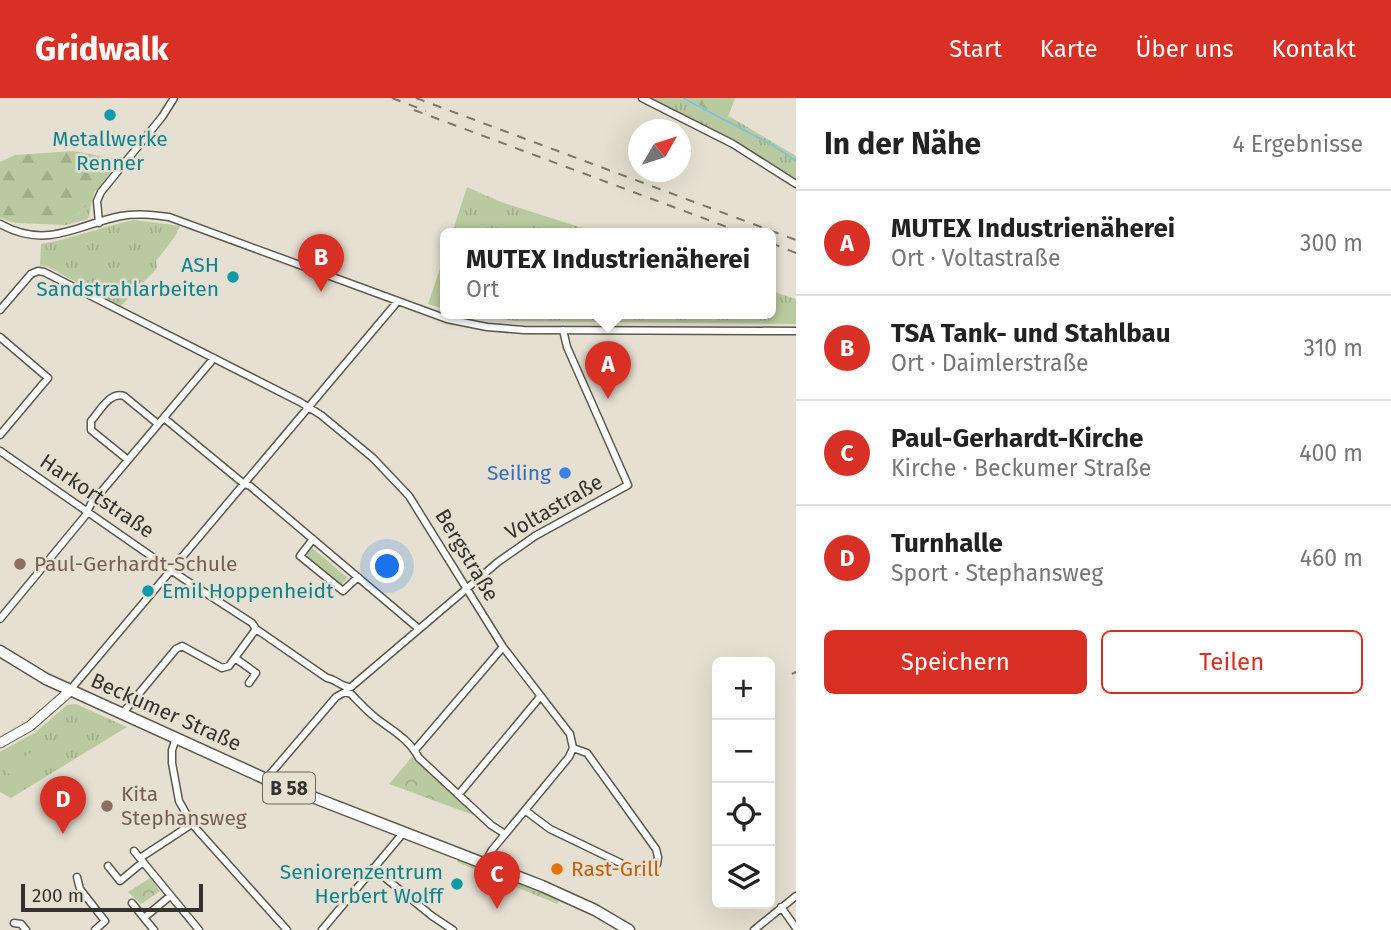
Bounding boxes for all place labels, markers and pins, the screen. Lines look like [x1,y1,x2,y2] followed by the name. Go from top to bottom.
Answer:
[102,107,118,123] marker: Metallwerke Renner
[52,126,168,176] place label: Metallwerke Renner
[298,234,344,292] pin: B
[36,252,219,302] place label: ASH Sandstrahlarbeiten
[225,269,241,285] marker: ASH Sandstrahlarbeiten
[585,341,631,399] pin: A
[487,460,551,486] place label: Seiling
[557,465,573,481] marker: Seiling
[34,551,238,577] place label: Paul-Gerhardt-Schule
[12,556,28,572] marker: Paul-Gerhardt-Schule
[162,578,334,604] place label: Emil Hoppenheidt
[140,583,156,599] marker: Emil Hoppenheidt
[40,776,86,834] pin: D
[121,781,247,831] place label: Kita Stephansweg
[99,798,115,814] marker: Kita Stephansweg
[474,851,520,909] pin: C
[571,856,659,882] place label: Rast-Grill
[280,859,445,909] place label: Seniorenzentrum Herbert Wolff
[549,861,565,877] marker: Rast-Grill
[449,876,465,892] marker: Seniorenzentrum Herbert Wolff

